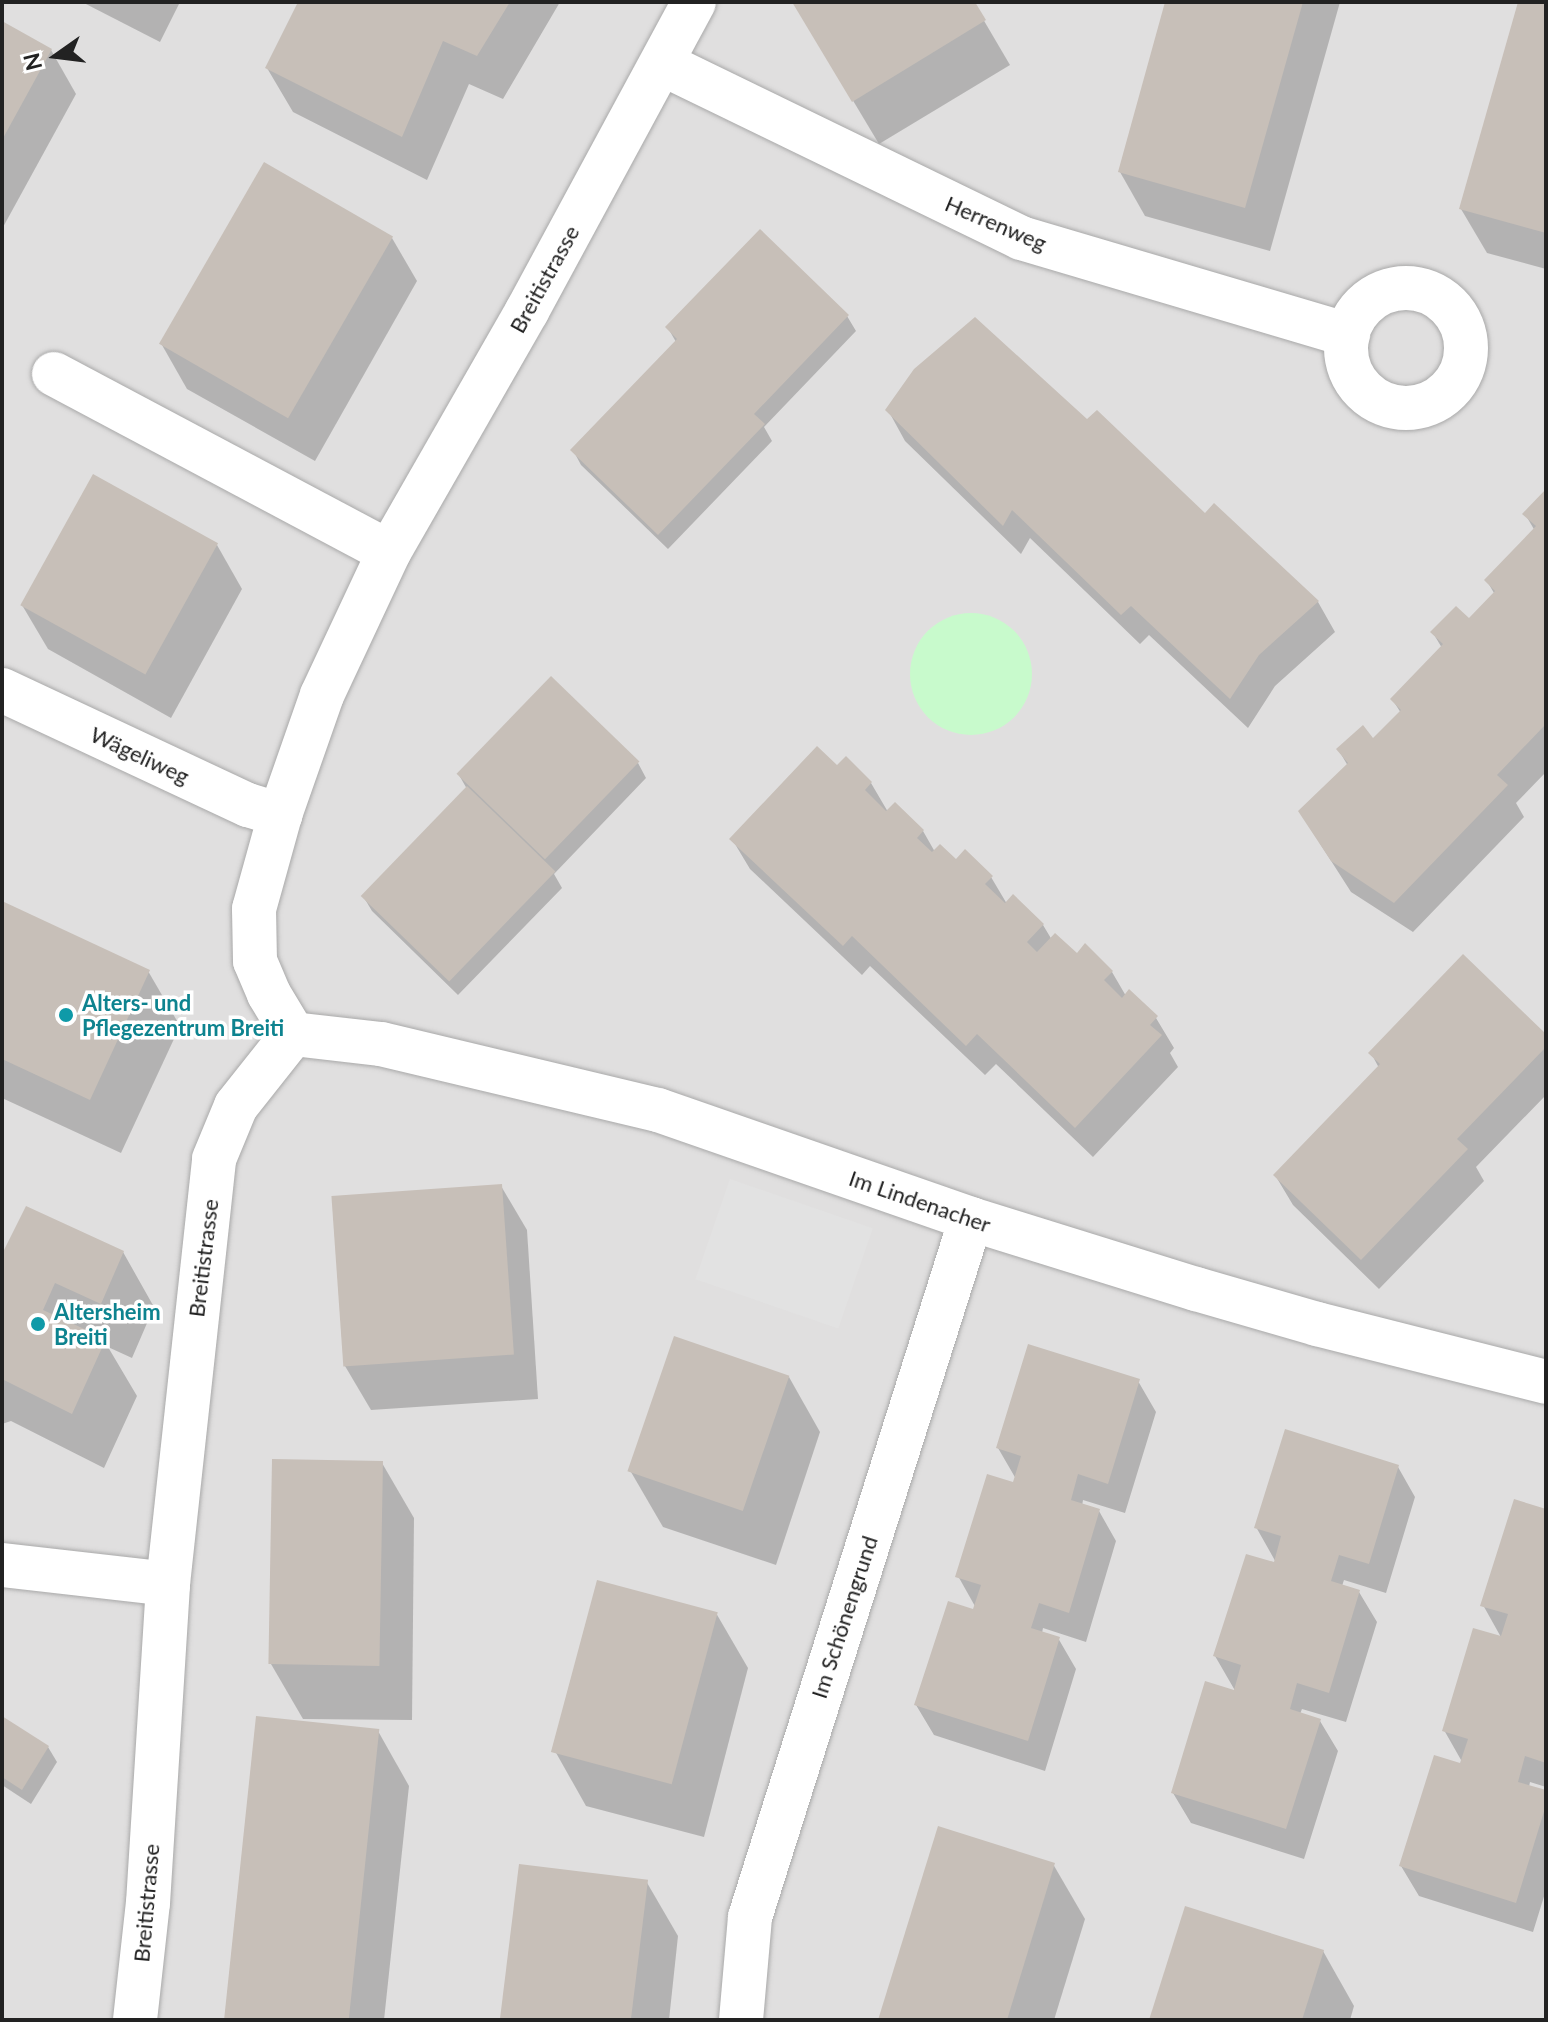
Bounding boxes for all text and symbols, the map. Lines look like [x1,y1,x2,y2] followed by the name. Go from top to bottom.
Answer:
[16,16,96,96] north arrow
[17,50,47,73] text: N
[941,190,1051,256] street label: Herrenweg
[504,221,584,337] street label: Breitistrasse
[86,721,194,789] street label: Wägeliweg
[82,989,284,1040] place label: Alters- und Pflegezentrum Breiti
[57,1006,75,1024] marker: Alters- und Pflegezentrum Breiti
[846,1164,994,1238] street label: Im Lindenacher
[183,1197,223,1319] street label: Breitistrasse
[54,1298,161,1350] place label: Altersheim Breiti
[29,1315,47,1333] marker: Altersheim Breiti
[805,1532,883,1702] street label: Im Schönengrund
[128,1843,164,1963] street label: Breitistrasse

